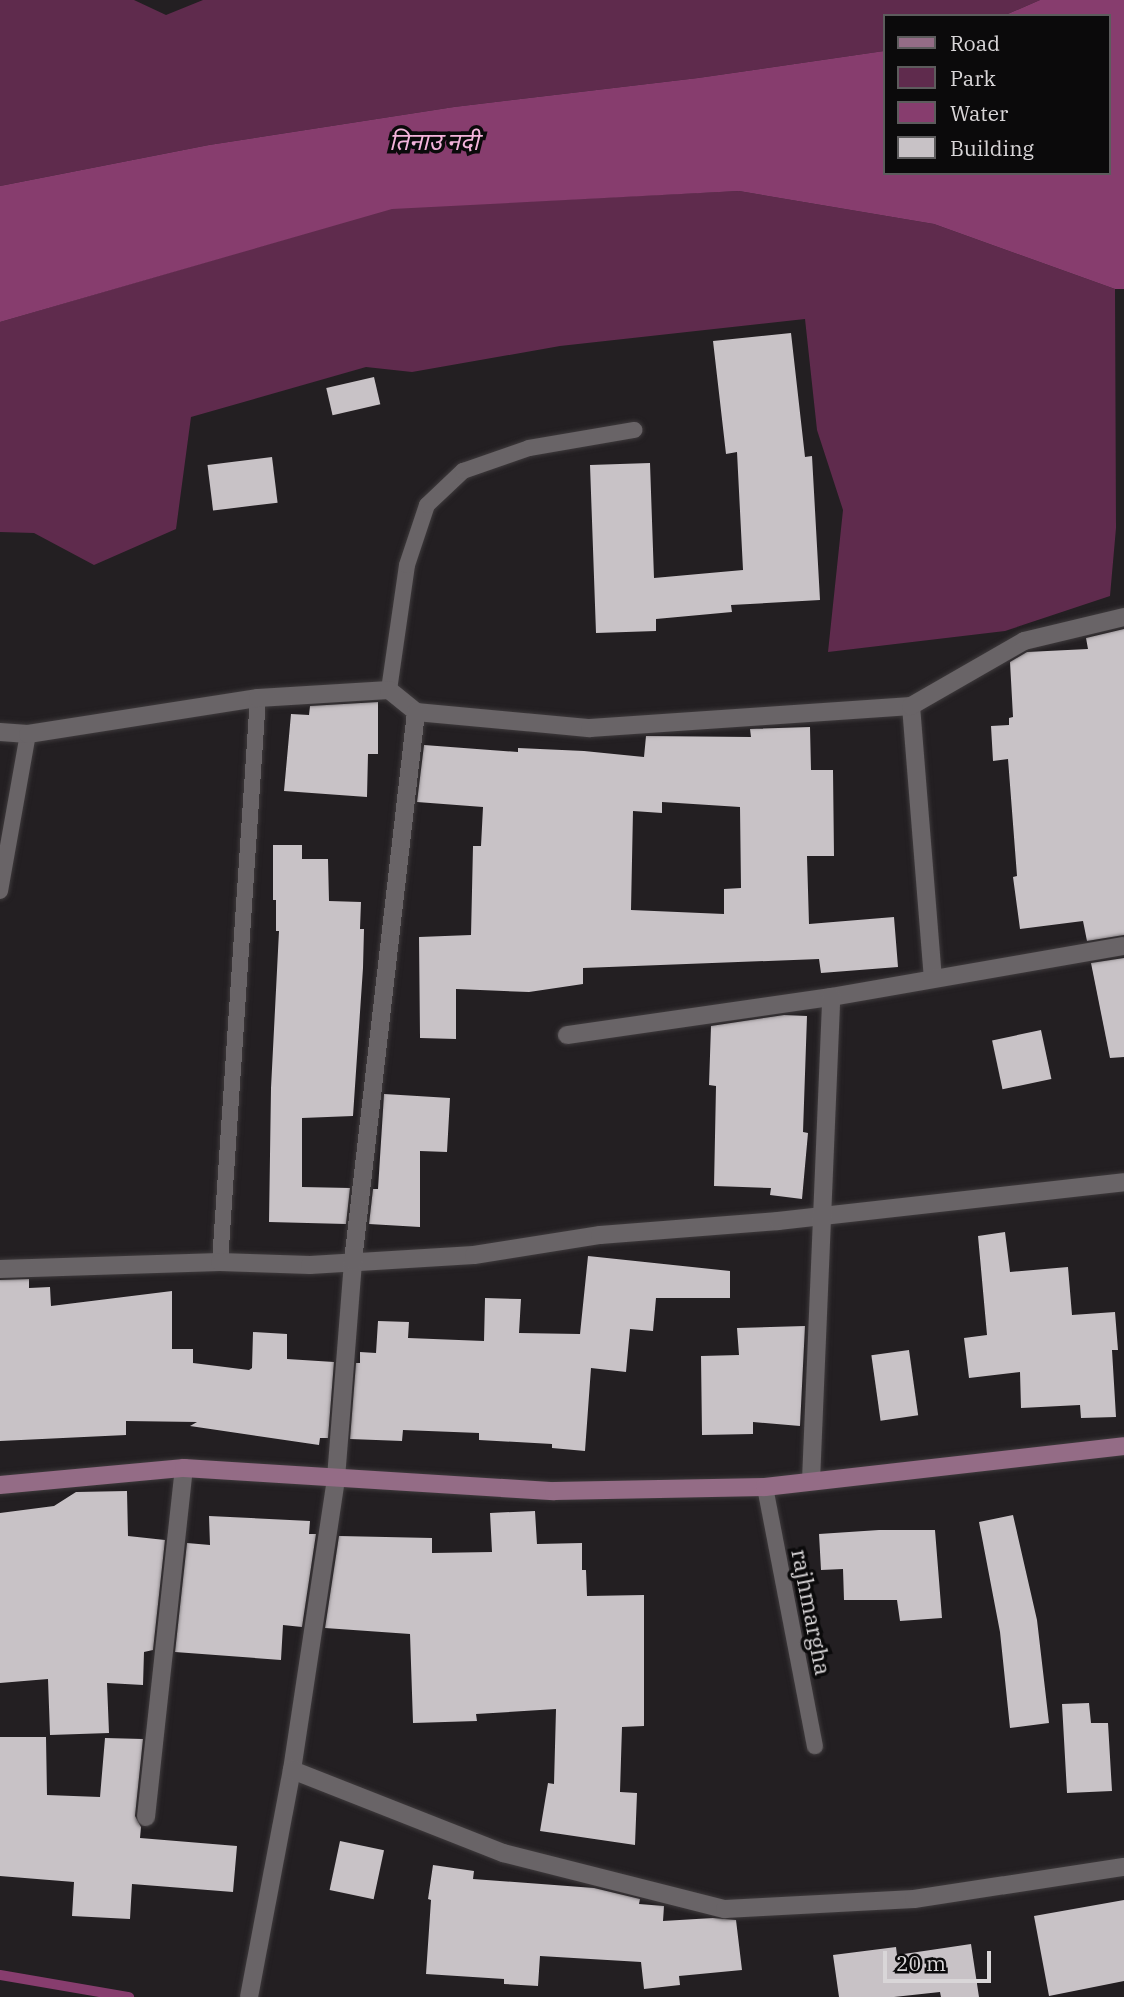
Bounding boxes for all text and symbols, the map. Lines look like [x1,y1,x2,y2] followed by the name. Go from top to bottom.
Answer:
[883,14,1110,175] legend
[950,29,1000,57] text: Road
[950,64,996,92] text: Park
[950,99,1008,127] text: Water
[389,128,479,156] water label: तिनाउ नदी
[950,134,1034,162] text: Building
[786,1546,838,1678] street label: rajhmargha
[886,1938,995,1982] scale bar
[896,1949,946,1977] text: 20 m

